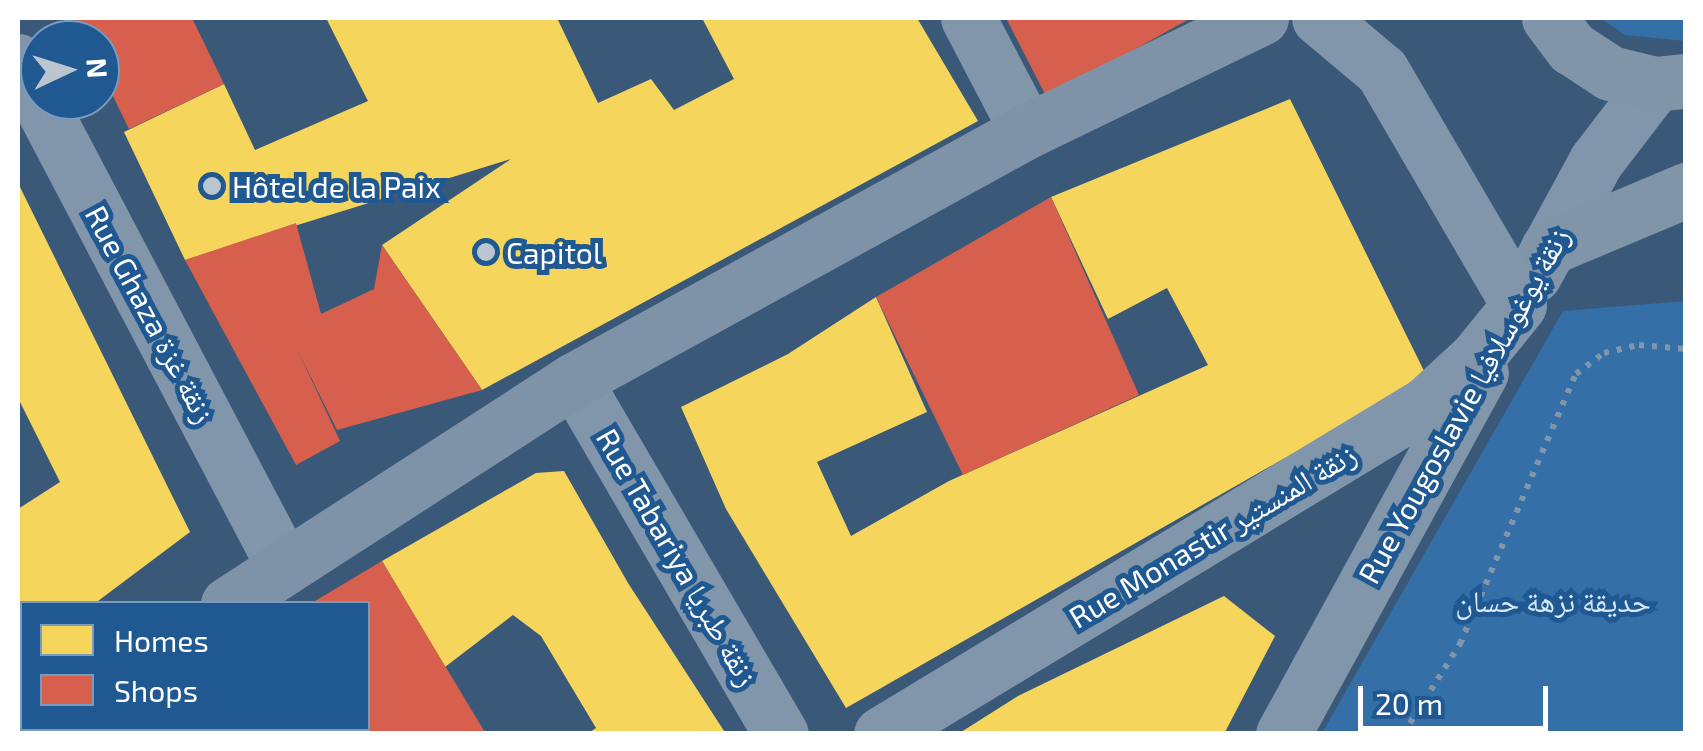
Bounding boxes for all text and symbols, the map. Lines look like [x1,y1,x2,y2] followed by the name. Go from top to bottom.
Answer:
[20,20,120,120] north arrow
[80,57,116,79] text: N
[232,168,442,204] place label: Hôtel de la Paix
[201,175,223,197] marker: Hôtel de la Paix
[79,199,223,429] street label: Rue Ghaza زنقة غزة
[1350,220,1576,590] street label: Rue Yougoslavie زنقة يوغوسلافيا
[506,234,602,270] place label: Capitol
[475,241,497,263] marker: Capitol
[589,422,767,692] street label: Rue Tabariya زنقة طبريا
[1062,435,1362,635] street label: Rue Monastir زنقة المنستير
[1455,582,1651,618] park label: حديقة نزهة حسان
[20,601,370,731] legend
[114,622,209,658] text: Homes
[1363,666,1553,728] scale bar
[114,672,198,708] text: Shops
[1375,685,1443,721] text: 20 m

